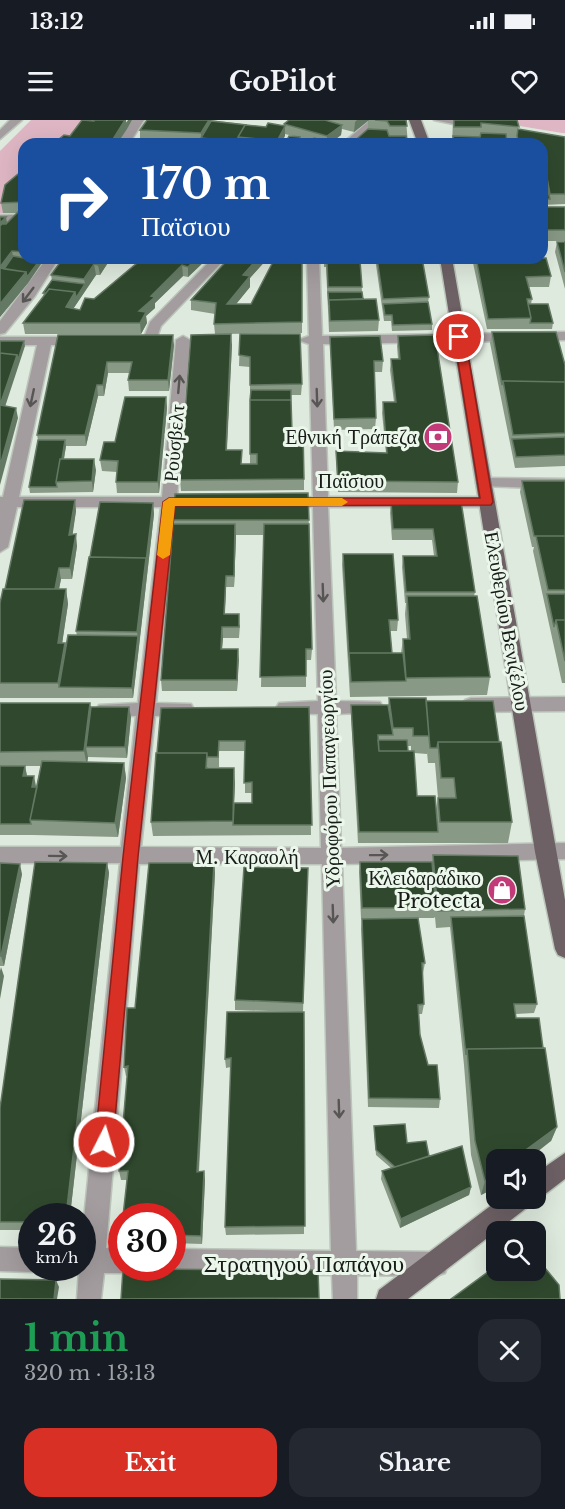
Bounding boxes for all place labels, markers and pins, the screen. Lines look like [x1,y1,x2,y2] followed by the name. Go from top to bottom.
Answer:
[433,311,484,362] pin
[422,421,454,453] bank icon: Εθνική Τράπεζα
[285,425,418,449] place label: Εθνική Τράπεζα
[368,866,482,913] place label: Κλειδαράδικο Protecta
[486,874,518,906] shop icon: Κλειδαράδικο Protecta

